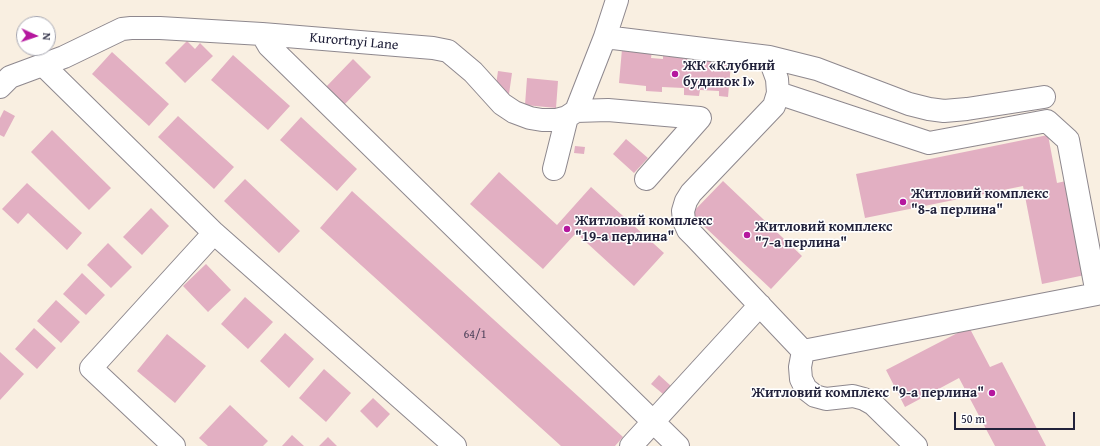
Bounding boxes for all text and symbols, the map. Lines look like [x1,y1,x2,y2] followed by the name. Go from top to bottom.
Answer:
[16,16,56,56] north arrow
[309,30,399,54] street label: Kurortnyi Lane
[39,32,55,41] text: N
[683,58,775,90] place label: ЖК «Клубний будинок I»
[670,69,680,79] marker: ЖК «Клубний будинок I»
[911,186,1048,218] place label: Житловий комплекс "8-а перлина"
[898,197,908,207] marker: Житловий комплекс "8-а перлина"
[575,213,712,246] place label: Житловий комплекс "19-а перлина"
[755,219,892,252] place label: Житловий комплекс "7-а перлина"
[562,224,572,234] marker: Житловий комплекс "19-а перлина"
[742,230,752,240] marker: Житловий комплекс "7-а перлина"
[464,328,486,342] house number: 64/1
[751,385,984,401] place label: Житловий комплекс "9-а перлина"
[987,388,997,398] marker: Житловий комплекс "9-а перлина"
[956,404,1077,430] scale bar
[961,410,985,427] text: 50 m

